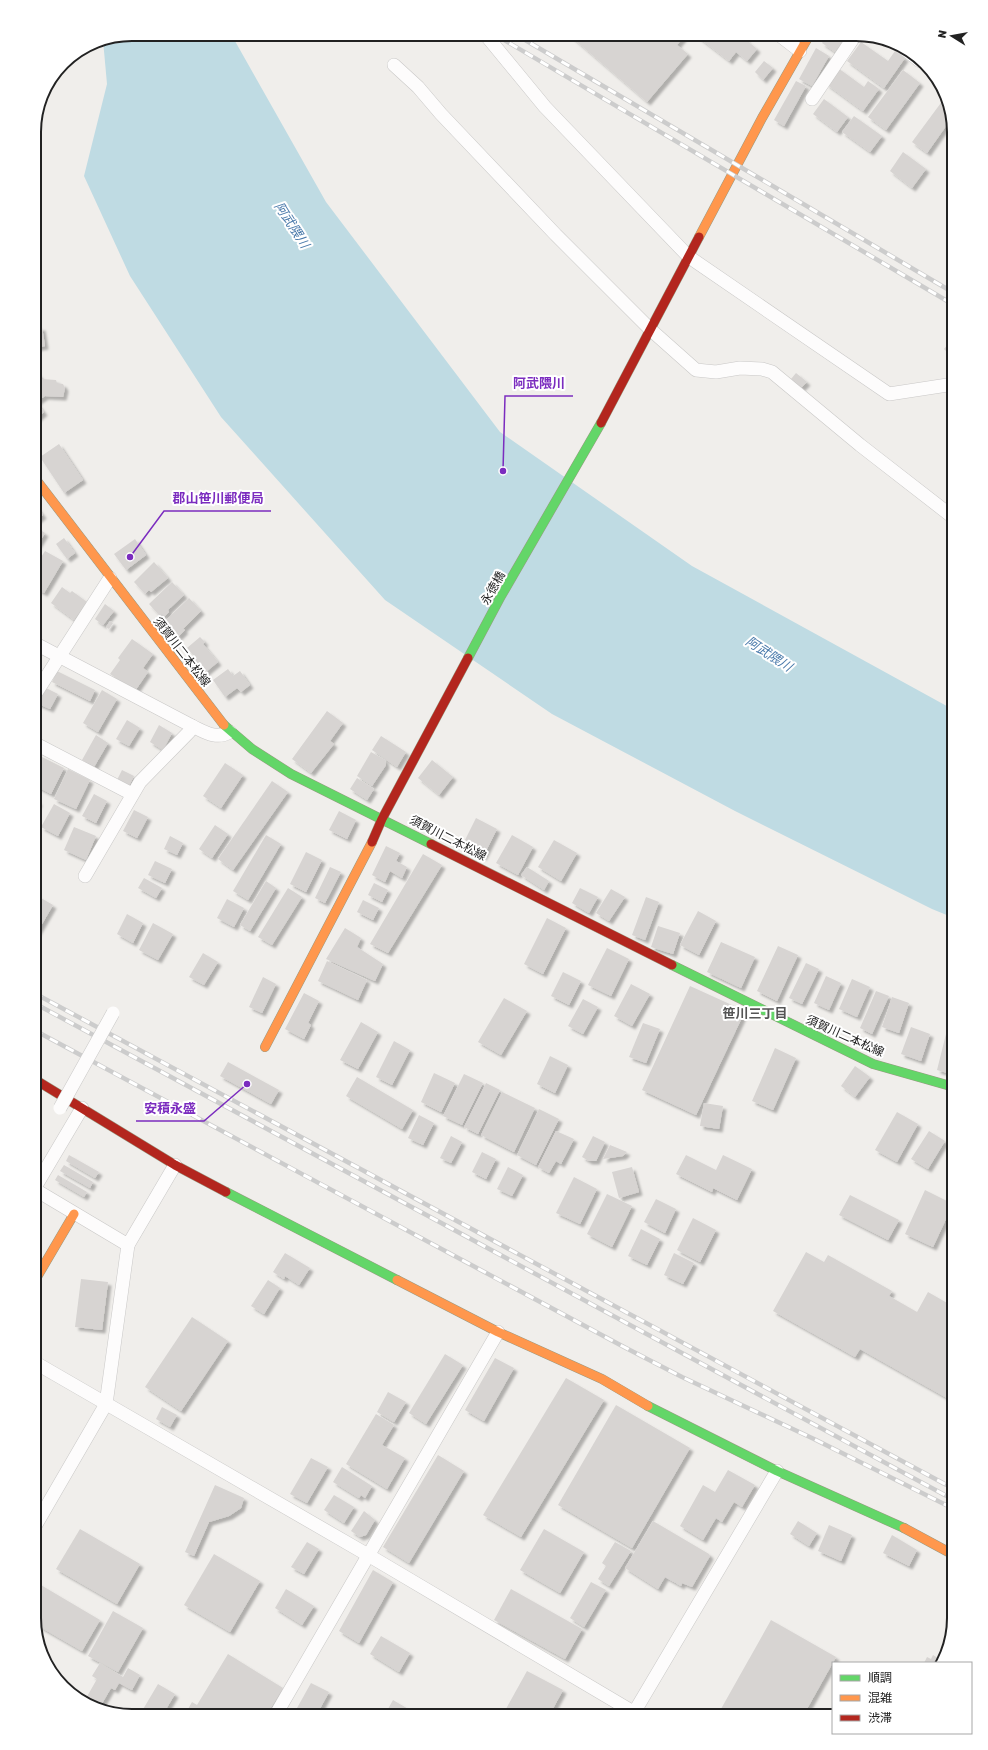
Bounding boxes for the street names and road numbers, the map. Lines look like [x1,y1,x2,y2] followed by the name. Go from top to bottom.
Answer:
[478,569,508,607] street label: 永徳橋
[151,615,213,689] street label: 須賀川二本松線
[407,813,489,863] street label: 須賀川二本松線
[804,1013,886,1059] street label: 須賀川二本松線

